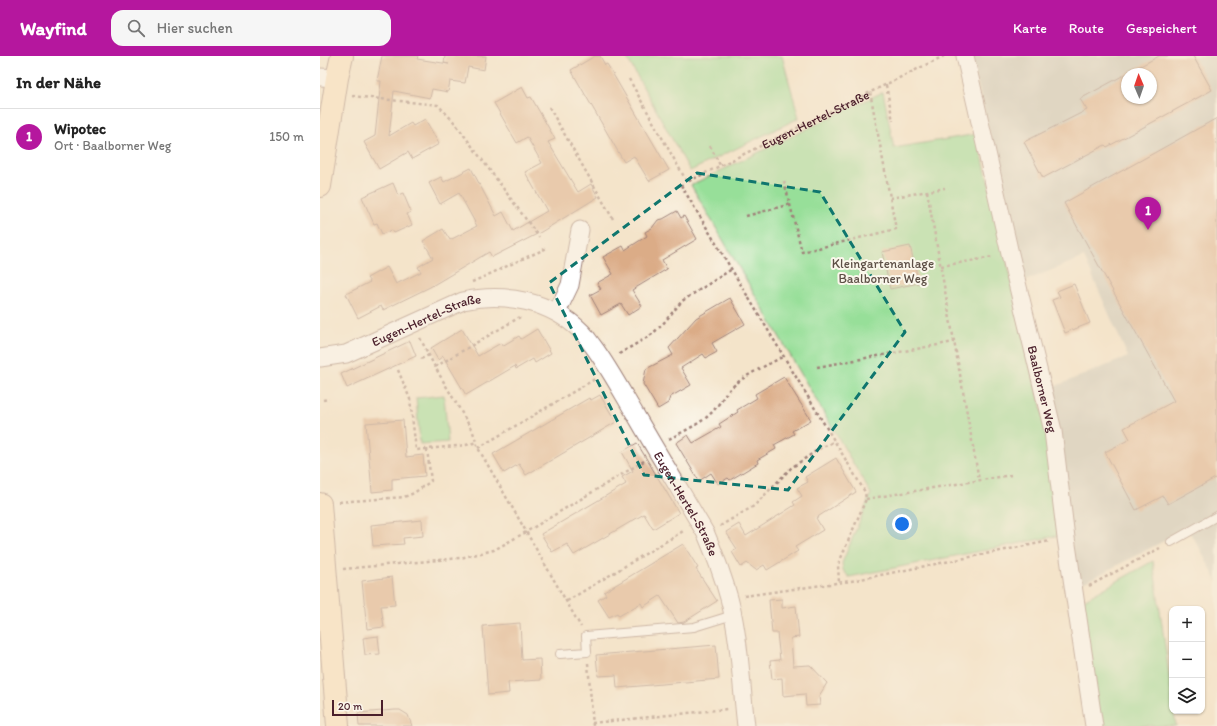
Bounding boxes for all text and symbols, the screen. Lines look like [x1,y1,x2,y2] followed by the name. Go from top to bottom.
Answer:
[111,10,391,46] search box
[20,17,87,40] text: Wayfind
[125,17,147,39] icon: search
[157,19,233,37] text: Hier suchen
[1013,20,1047,37] text: Karte
[1069,20,1104,37] text: Route
[1126,20,1197,37] text: Gespeichert
[1121,68,1157,104] north arrow
[16,72,101,92] text: In der Nähe
[759,87,872,152] street label: Eugen-Hertel-Straße
[54,120,106,138] text: Wipotec
[26,129,32,144] text: 1
[269,129,304,144] text: 150 m
[54,138,172,153] text: Ort · Baalborner Weg
[1135,197,1161,230] pin: 1
[832,256,934,286] park label: Kleingartenanlage Baalborner Weg
[369,291,482,349] street label: Eugen-Hertel-Straße
[1024,344,1060,435] street label: Baalborner Weg
[651,449,721,558] street label: Eugen-Hertel-Straße
[892,514,912,534] your location
[1169,606,1205,714] map controls
[1169,606,1205,642] button: +
[1169,642,1205,678] button: −
[1169,678,1205,714] button: layers
[332,698,383,717] scale bar
[338,700,362,713] text: 20 m

